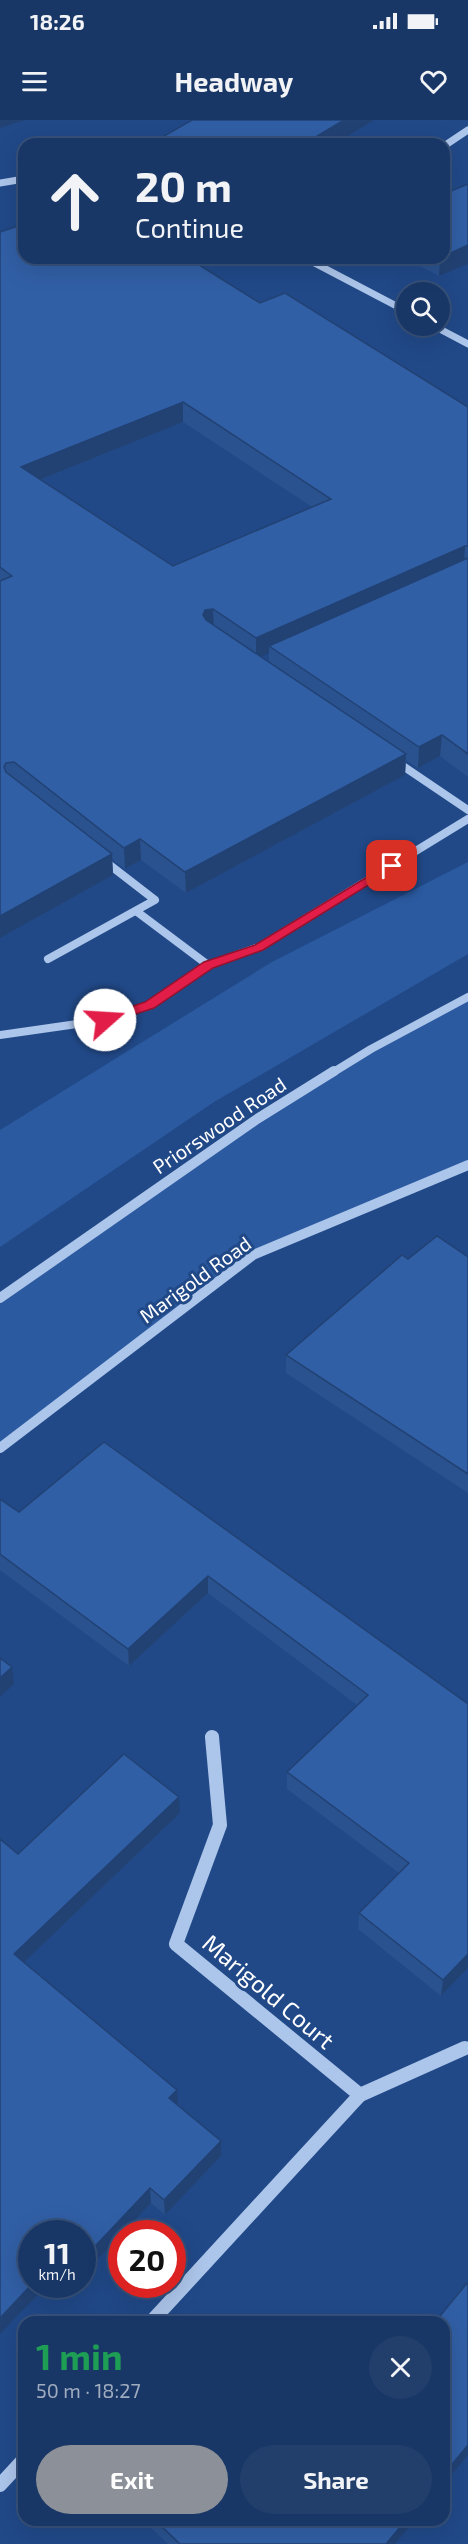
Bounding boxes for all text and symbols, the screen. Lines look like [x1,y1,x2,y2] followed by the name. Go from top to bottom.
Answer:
[30,8,85,34] text: 18:26
[18,65,51,98] icon: menu
[175,65,293,97] text: Headway
[417,65,450,98] icon: heart
[135,160,232,210] text: 20 m
[36,162,114,240] icon: ahead
[135,211,244,243] text: Continue
[396,282,450,336] map controls
[396,282,450,336] button: search
[366,840,417,891] pin
[375,849,408,882] icon: arrive
[73,988,137,1052] position arrow
[148,1072,290,1178] street label: Priorswood Road
[135,1231,255,1327] street label: Marigold Road
[197,1928,341,2054] street label: Marigold Court
[108,2220,186,2298] speed limit sign: 20
[44,2234,70,2270] text: 11
[38,2265,76,2283] text: km/h
[36,2334,123,2377] text: 1 min
[369,2336,432,2399] button: close
[36,2378,141,2402] text: 50 m · 18:27
[36,2445,228,2514] button: Exit
[240,2445,432,2514] button: Share

